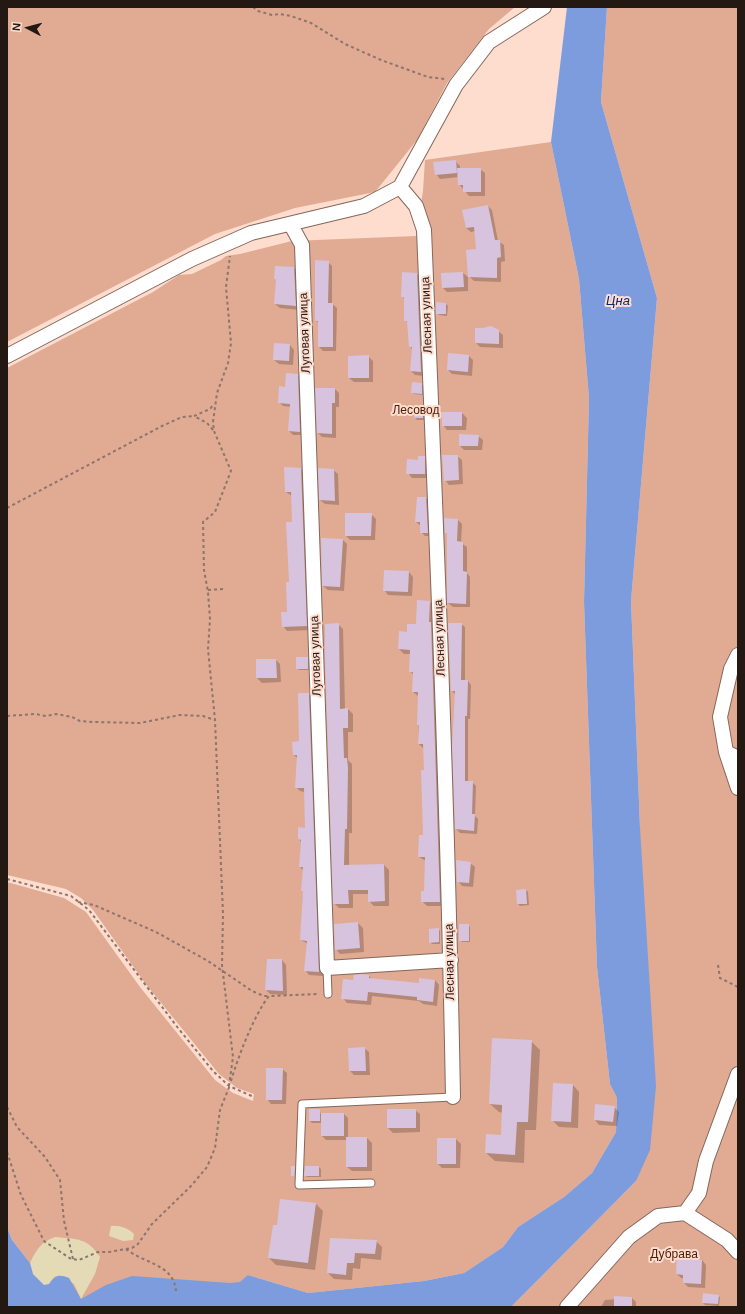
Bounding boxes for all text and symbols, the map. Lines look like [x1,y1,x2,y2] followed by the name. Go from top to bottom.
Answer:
[8,8,48,48] north arrow
[10,22,22,31] text: N
[418,276,436,354] street label: Лесная улица
[296,293,314,373] street label: Луговая улица
[606,293,630,309] water label: Цна
[392,404,440,418] park label: Лесовод
[431,599,449,677] street label: Лесная улица
[307,616,325,696] street label: Луговая улица
[442,924,458,1000] street label: Лесная улица
[650,1248,698,1262] park label: Дубрава

